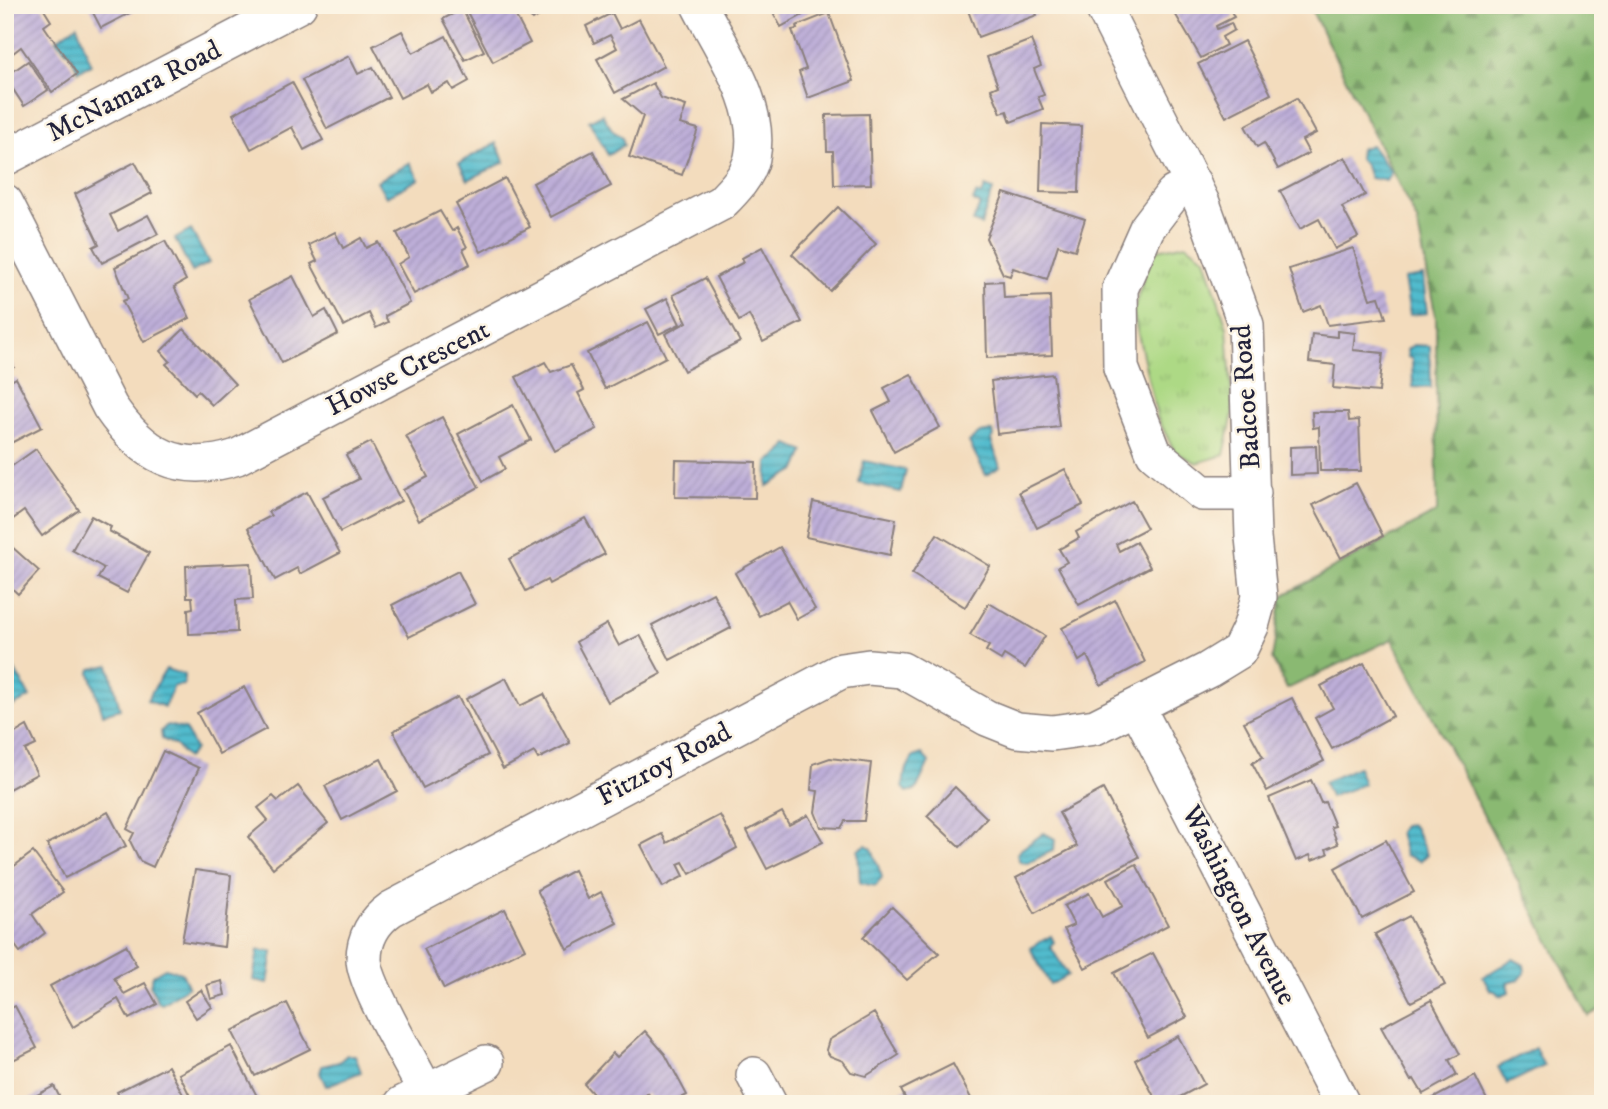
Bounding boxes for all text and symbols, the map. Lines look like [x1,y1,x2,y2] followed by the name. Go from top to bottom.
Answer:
[41,32,227,150] street label: McNamara Road
[321,312,495,424] street label: Howse Crescent
[1223,324,1269,470] street label: Badcoe Road
[591,714,737,814] street label: Fitzroy Road
[1173,798,1304,1011] street label: Washington Avenue

